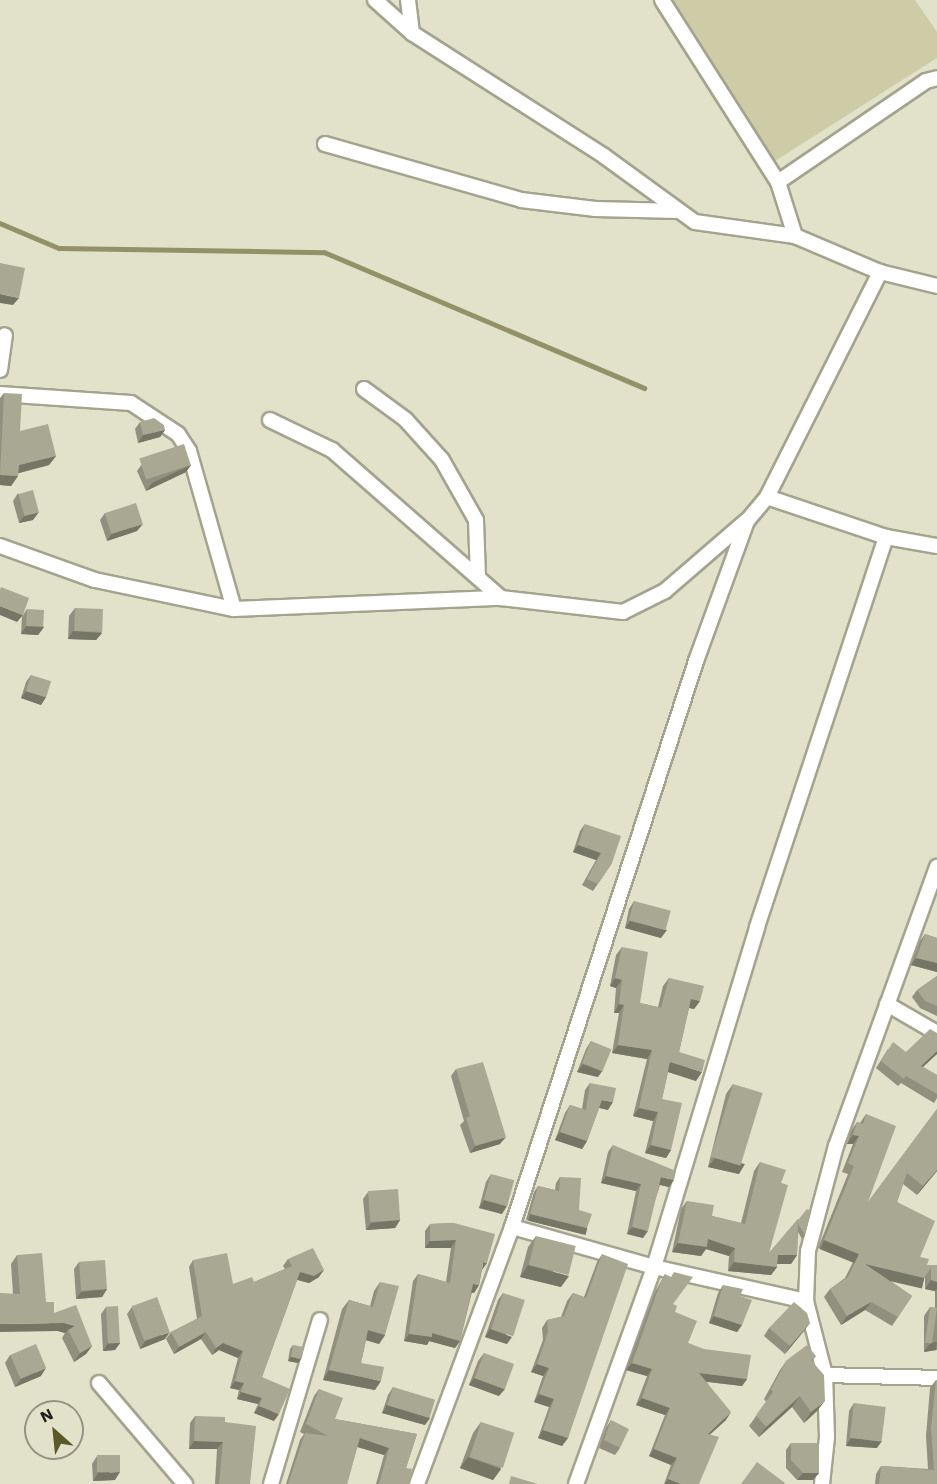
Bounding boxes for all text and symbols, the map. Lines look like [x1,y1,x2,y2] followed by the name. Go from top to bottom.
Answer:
[24,1400,84,1460] north arrow
[37,1404,56,1426] text: N

